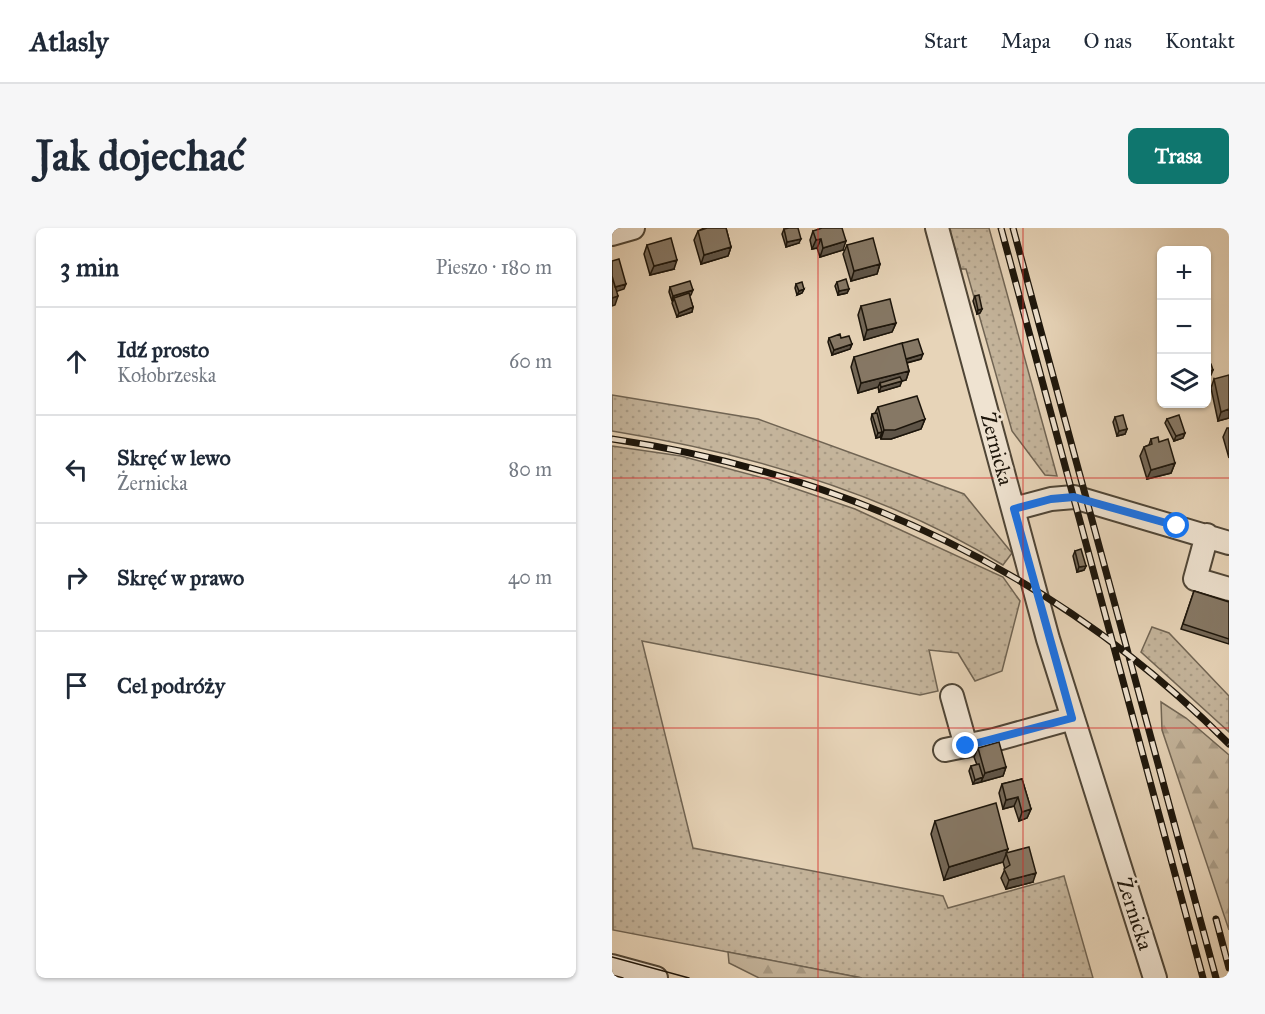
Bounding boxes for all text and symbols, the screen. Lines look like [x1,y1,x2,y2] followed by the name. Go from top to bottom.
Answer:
[30,24,108,59] text: Atlasly
[924,28,968,54] text: Start
[1001,28,1051,54] text: Mapa
[1084,28,1132,54] text: O nas
[1165,28,1235,54] text: Kontakt
[1128,128,1229,184] button: Trasa
[36,130,245,182] text: Jak dojechać
[1157,246,1211,408] map controls
[1157,246,1211,300] button: +
[60,251,119,283] text: 3 min
[436,255,552,279] text: Pieszo · 180 m
[1157,300,1211,354] button: −
[117,336,209,363] text: Idź prosto
[60,345,93,378] icon: ahead
[509,349,552,373] text: 60 m
[1157,354,1211,408] button: layers
[117,363,216,387] text: Kołobrzeska
[975,410,1019,488] street label: Żernicka
[117,444,231,471] text: Skręć w lewo
[60,453,93,486] icon: left
[509,457,552,481] text: 80 m
[117,471,188,495] text: Żernicka
[1163,512,1189,538] route start
[60,561,93,594] icon: right
[117,564,244,591] text: Skręć w prawo
[508,565,552,589] text: 40 m
[60,669,93,702] icon: arrive
[117,672,225,699] text: Cel podróży
[952,732,978,758] route end
[1111,875,1159,953] street label: Żernicka

